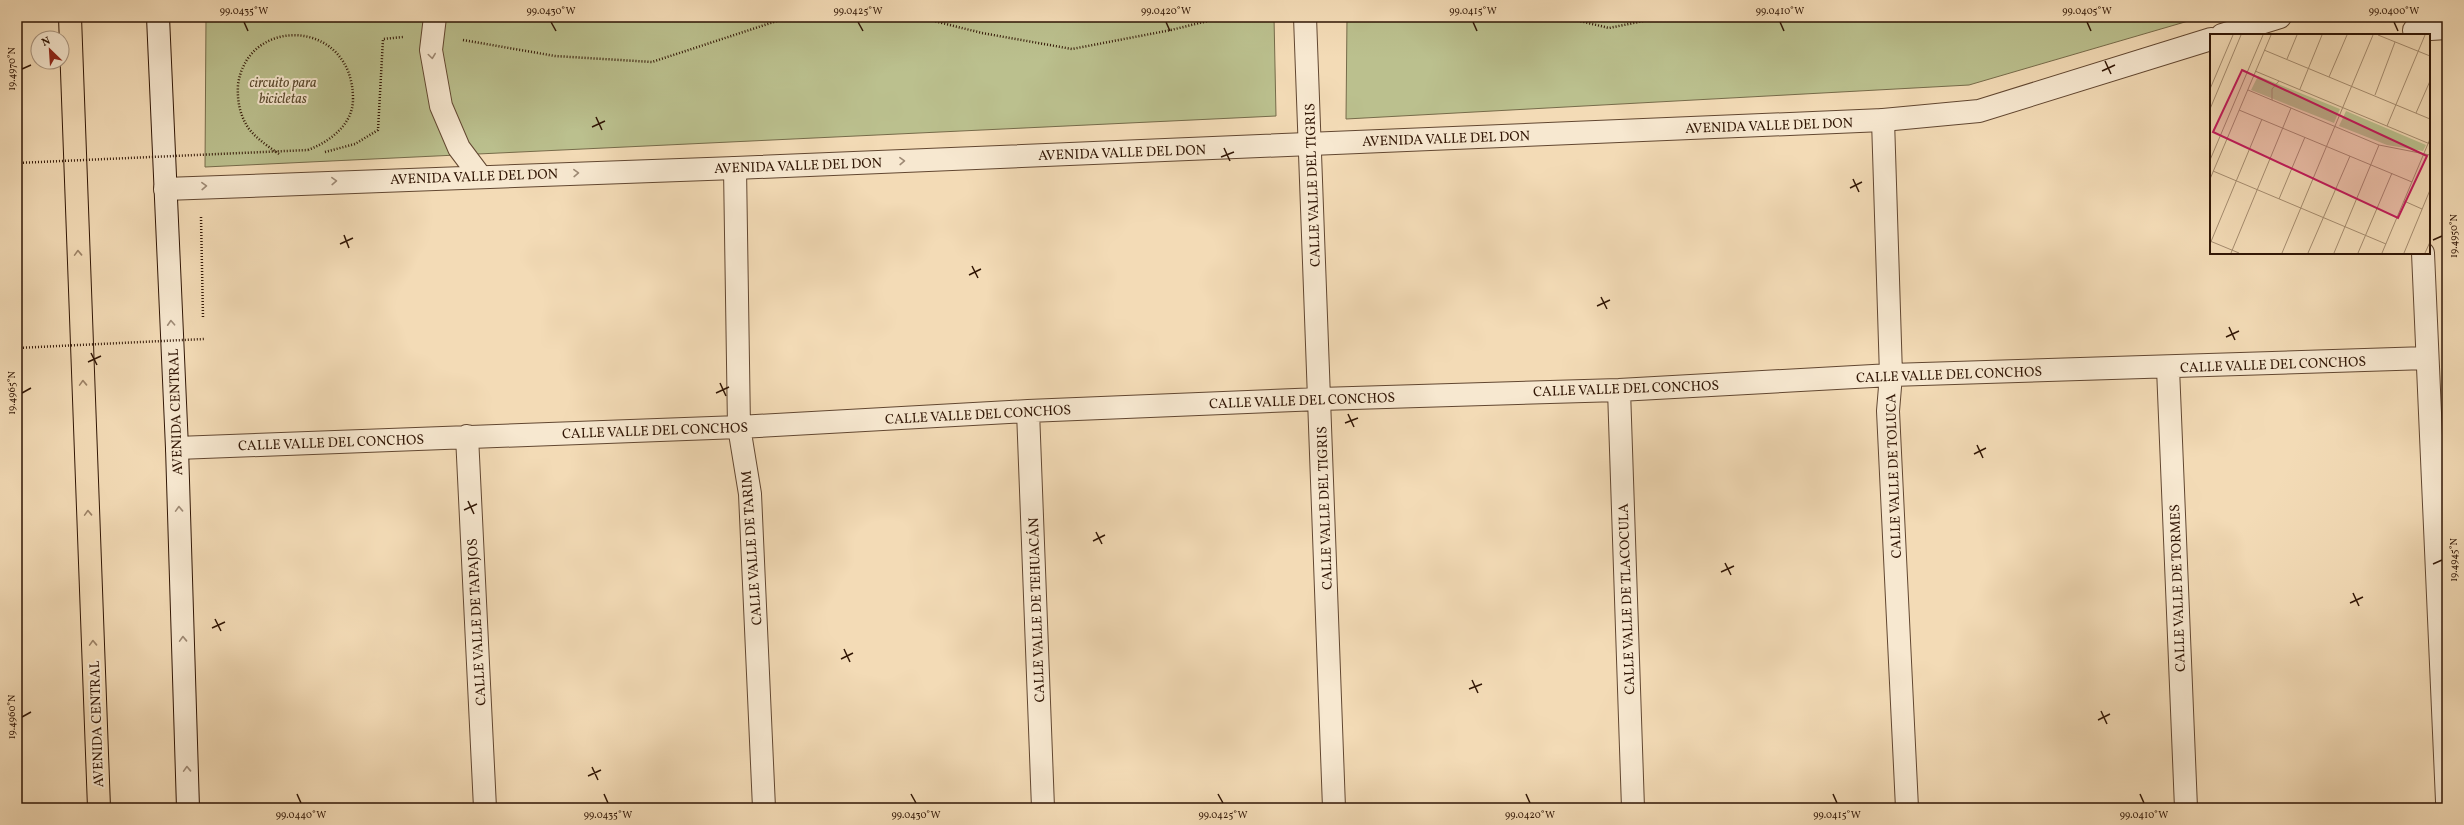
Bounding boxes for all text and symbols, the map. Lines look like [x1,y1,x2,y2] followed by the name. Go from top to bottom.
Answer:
[220,4,268,18] text: 99.0435°W
[526,4,576,18] text: 99.0430°W
[833,4,883,18] text: 99.0425°W
[1141,4,1191,18] text: 99.0420°W
[1449,4,1497,18] text: 99.0415°W
[1756,4,1804,18] text: 99.0410°W
[2062,4,2112,18] text: 99.0405°W
[2369,4,2419,18] text: 99.0400°W
[30,30,70,70] north arrow
[40,34,53,51] text: N
[2210,34,2430,254] inset map
[5,47,19,91] text: 19.4970°N
[427,53,436,59] one-way arrow
[249,74,317,109] park label: circuito para bicicletas
[1301,103,1326,267] street label: CALLE VALLE DEL TIGRIS
[1685,114,1853,139] street label: AVENIDA VALLE DEL DON
[1362,127,1530,152] street label: AVENIDA VALLE DEL DON
[1038,141,1206,166] street label: AVENIDA VALLE DEL DON
[714,154,882,179] street label: AVENIDA VALLE DEL DON
[899,157,905,165] one-way arrow
[390,165,558,190] street label: AVENIDA VALLE DEL DON
[573,169,579,177] one-way arrow
[331,177,337,186] one-way arrow
[201,182,207,191] one-way arrow
[2447,214,2461,258] text: 19.4950°N
[74,250,83,256] one-way arrow
[167,320,176,326] one-way arrow
[165,348,188,476] street label: AVENIDA CENTRAL
[2180,353,2366,378] street label: CALLE VALLE DEL CONCHOS
[1856,363,2042,388] street label: CALLE VALLE DEL CONCHOS
[5,371,19,415] text: 19.4965°N
[1533,377,1719,402] street label: CALLE VALLE DEL CONCHOS
[79,380,87,386] one-way arrow
[1209,389,1395,414] street label: CALLE VALLE DEL CONCHOS
[1882,393,1907,559] street label: CALLE VALLE DE TOLUCA
[885,401,1071,430] street label: CALLE VALLE DEL CONCHOS
[562,419,748,444] street label: CALLE VALLE DEL CONCHOS
[1313,426,1338,590] street label: CALLE VALLE DEL TIGRIS
[238,431,424,456] street label: CALLE VALLE DEL CONCHOS
[738,470,767,626] street label: CALLE VALLE DE TARIM
[1615,503,1640,695] street label: CALLE VALLE DE TLACOCULA
[2166,504,2191,672] street label: CALLE VALLE DE TORMES
[174,506,183,512] one-way arrow
[84,510,92,516] one-way arrow
[1025,517,1050,703] street label: CALLE VALLE DE TEHUACÁN
[464,538,491,706] street label: CALLE VALLE DE TAPAJOS
[2447,538,2461,582] text: 19.4945°N
[179,636,187,642] one-way arrow
[88,640,97,646] one-way arrow
[86,660,109,788] street label: AVENIDA CENTRAL
[5,694,19,739] text: 19.4960°N
[183,766,191,772] one-way arrow
[276,808,326,822] text: 99.0440°W
[584,808,632,822] text: 99.0435°W
[891,808,941,822] text: 99.0430°W
[1198,808,1248,822] text: 99.0425°W
[1505,808,1555,822] text: 99.0420°W
[1813,808,1861,822] text: 99.0415°W
[2120,808,2168,822] text: 99.0410°W

